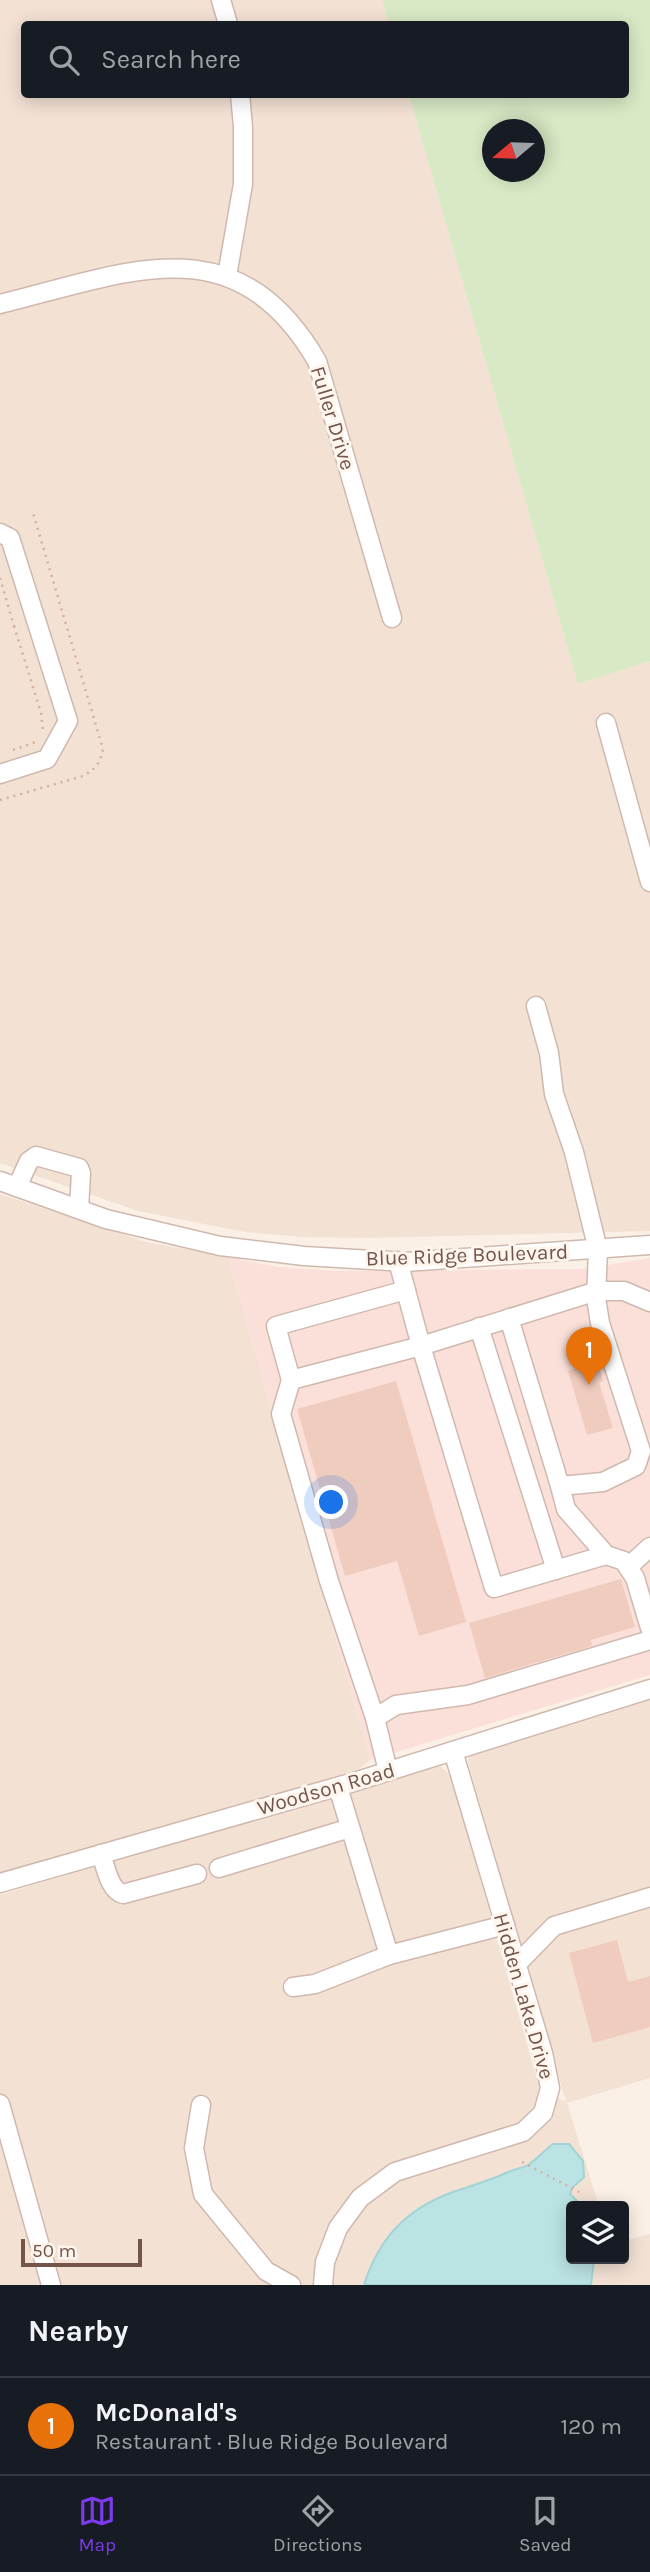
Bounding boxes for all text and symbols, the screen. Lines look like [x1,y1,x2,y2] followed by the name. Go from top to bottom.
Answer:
[21,21,629,98] search box
[45,41,83,79] icon: search
[101,44,241,75] text: Search here
[482,119,545,182] north arrow
[306,363,360,473] street label: Fuller Drive
[365,1239,569,1271] street label: Blue Ridge Boulevard
[566,1327,612,1385] pin: 1
[314,1485,348,1519] your location
[254,1758,398,1820] street label: Woodson Road
[489,1910,559,2082] street label: Hidden Lake Drive
[566,2201,629,2264] map controls
[566,2201,629,2264] button: layers
[21,2236,142,2268] scale bar
[32,2240,76,2262] text: 50 m
[28,2313,128,2349] text: Nearby
[95,2397,238,2428] text: McDonald's
[47,2413,55,2440] text: 1
[560,2413,622,2440] text: 120 m
[95,2428,449,2455] text: Restaurant · Blue Ridge Boulevard
[78,2492,116,2556] tab: Map
[273,2492,362,2556] tab: Directions
[519,2492,572,2556] tab: Saved

